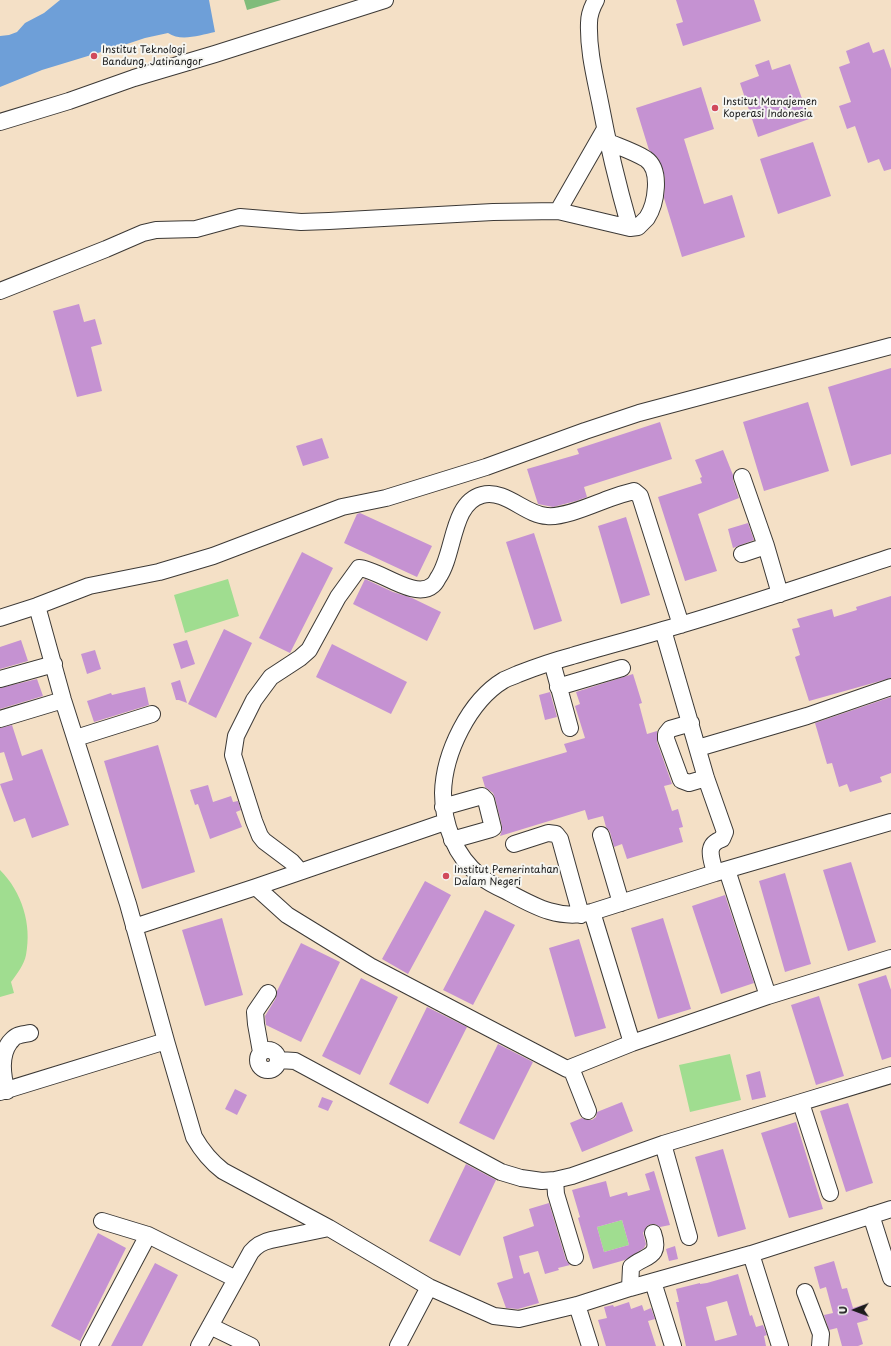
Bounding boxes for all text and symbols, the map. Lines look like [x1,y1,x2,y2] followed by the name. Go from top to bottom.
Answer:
[102,44,203,68] place label: Institut Teknologi Bandung, Jatinangor
[89,51,99,61] marker: Institut Teknologi Bandung, Jatinangor
[723,96,817,120] place label: Institut Manajemen Koperasi Indonesia
[710,103,720,113] marker: Institut Manajemen Koperasi Indonesia
[454,864,559,888] place label: Institut Pemerintahan Dalam Negeri
[441,871,451,881] marker: Institut Pemerintahan Dalam Negeri
[835,1290,875,1330] north arrow
[834,1306,851,1315] text: U

